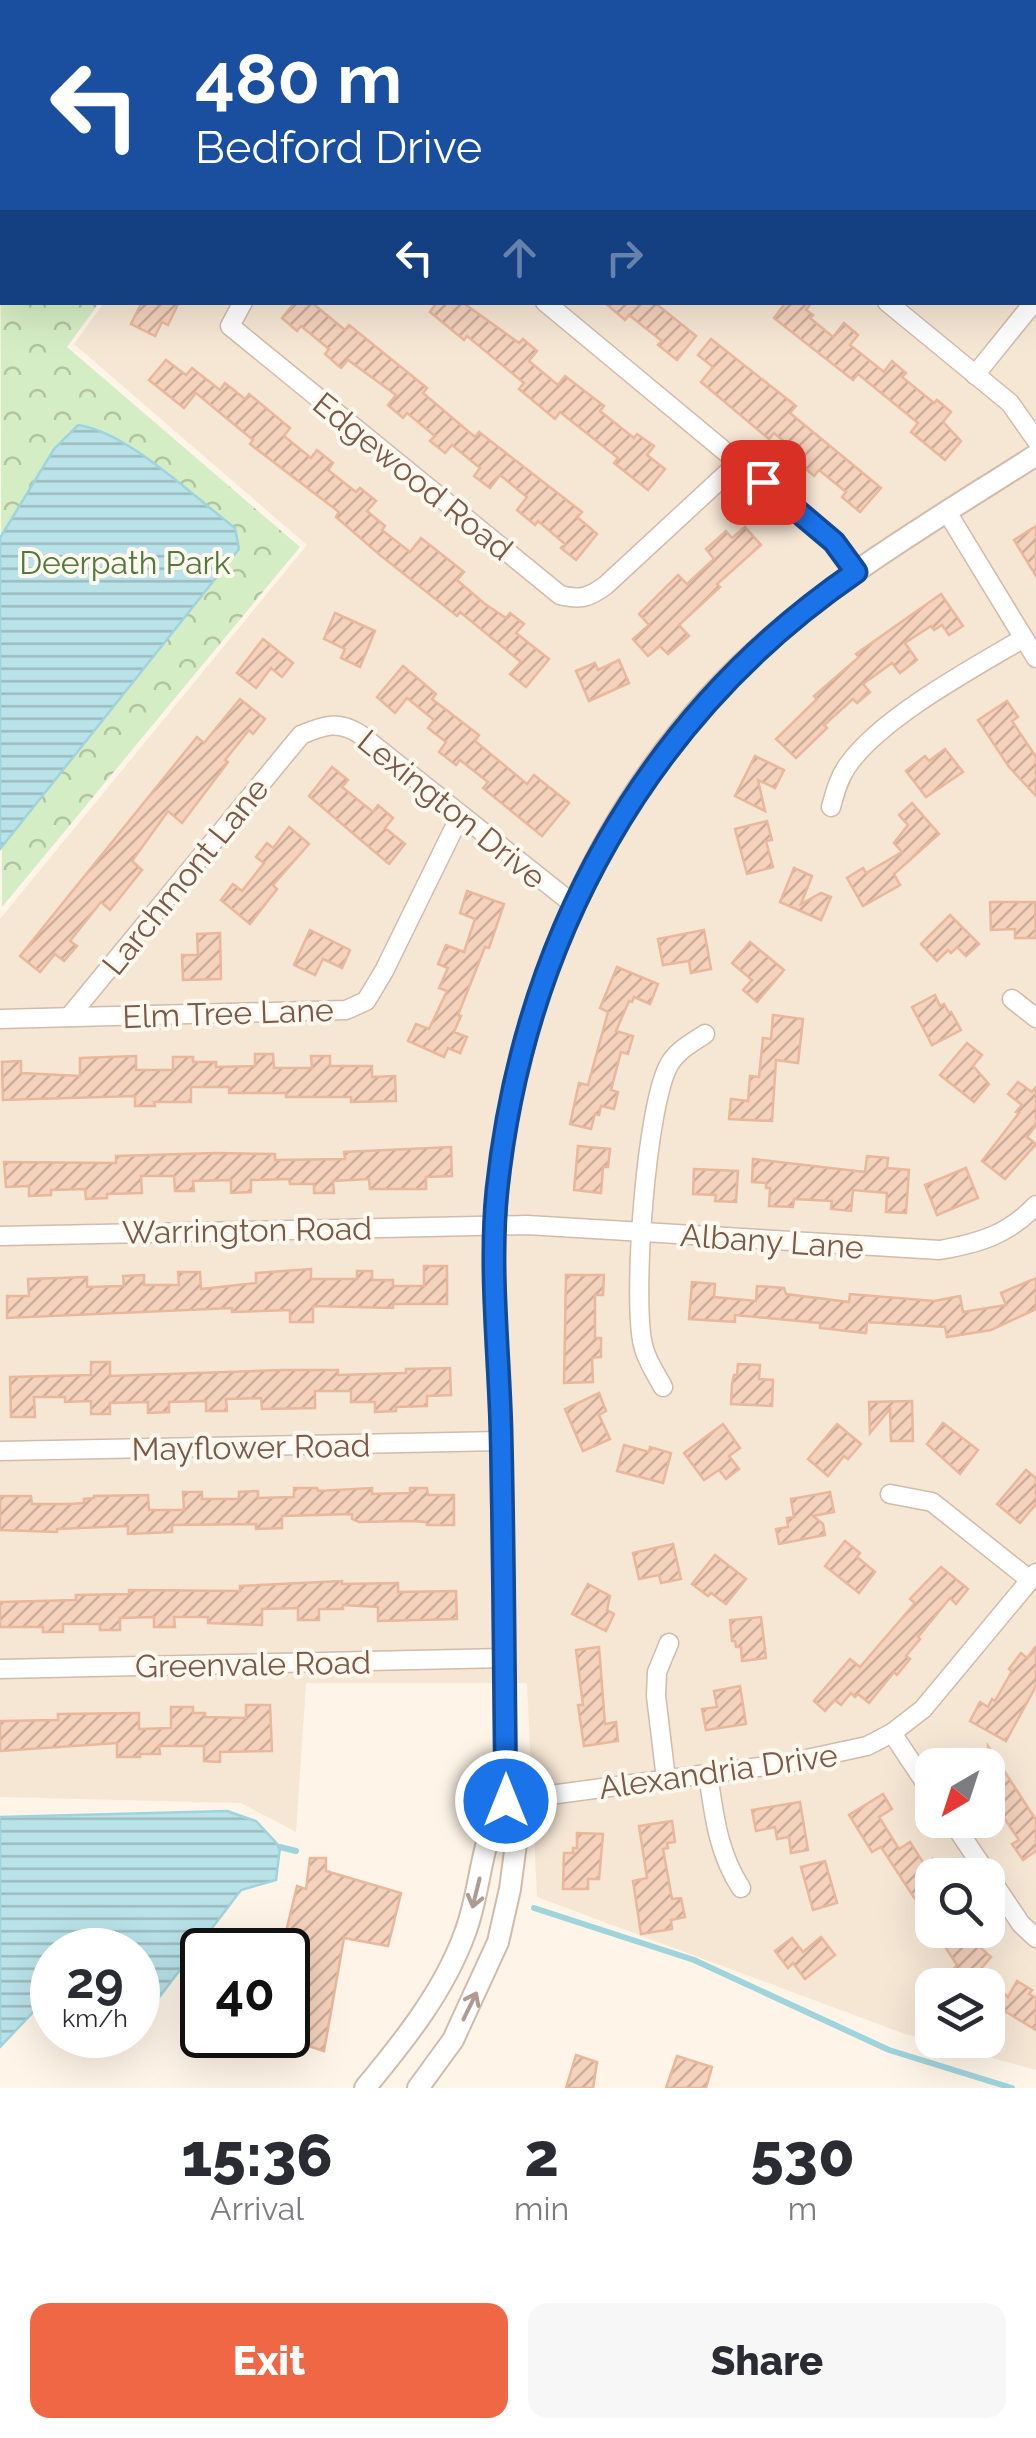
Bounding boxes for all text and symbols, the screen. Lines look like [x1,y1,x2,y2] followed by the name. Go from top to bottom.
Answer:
[195,37,402,119] text: 480 m
[30,40,160,170] icon: left
[195,121,482,174] text: Bedford Drive
[387,230,442,285] icon: left
[492,230,547,285] icon: ahead
[597,230,652,285] icon: right
[306,384,520,568] street label: Edgewood Road
[721,440,806,525] pin
[736,455,791,510] icon: arrive
[19,544,231,581] park label: Deerpath Park
[351,722,553,896] street label: Lexington Drive
[94,770,276,982] street label: Larchmont Lane
[122,991,334,1035] street label: Elm Tree Lane
[122,1209,372,1251] street label: Warrington Road
[679,1216,865,1266] street label: Albany Lane
[131,1426,371,1468] street label: Mayflower Road
[135,1643,371,1685] street label: Greenvale Road
[596,1736,840,1806] street label: Alexandria Drive
[915,1748,1005,1838] north arrow
[915,1748,1005,2058] map controls
[454,1749,558,1853] position arrow
[915,1858,1005,1948] button: search
[466,1876,484,1908] one-way arrow
[180,1928,310,2058] speed limit sign: 40
[66,1951,124,2010] text: 29
[915,1968,1005,2058] button: layers
[461,1992,480,2021] one-way arrow
[62,2003,128,2033] text: km/h
[181,2120,333,2190] text: 15:36
[524,2120,559,2190] text: 2
[750,2120,855,2190] text: 530
[210,2190,304,2227] text: Arrival
[514,2190,569,2227] text: min
[788,2190,817,2227] text: m
[30,2303,508,2418] button: Exit
[528,2303,1006,2418] button: Share

